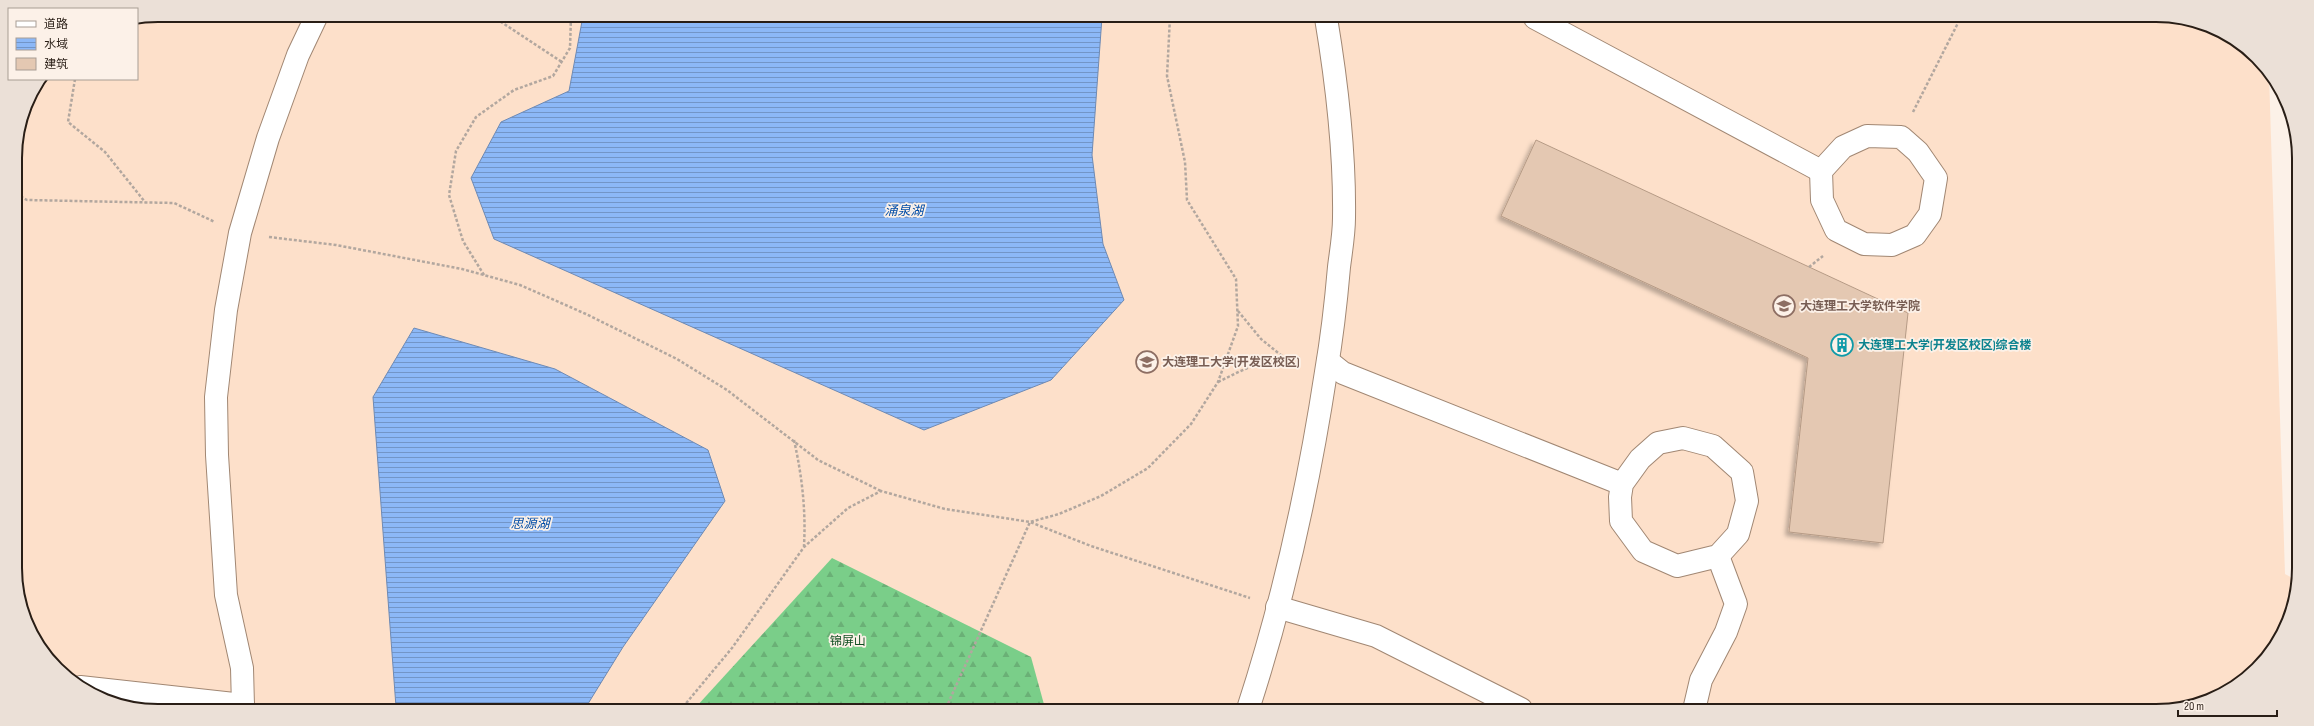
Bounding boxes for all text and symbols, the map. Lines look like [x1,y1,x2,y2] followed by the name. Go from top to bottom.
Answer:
[8,8,138,80] legend
[44,17,68,32] text: 道路
[44,37,68,52] text: 水域
[44,57,68,72] text: 建筑
[884,203,925,219] water label: 涌泉湖
[1771,293,1797,319] school or university icon: 大连理工大学软件学院
[1800,299,1920,314] place label: 大连理工大学软件学院
[1829,332,1855,358] building icon: 大连理工大学(开发区校区)综合楼
[1858,338,2032,353] place label: 大连理工大学(开发区校区)综合楼
[1134,349,1160,375] school or university icon: 大连理工大学(开发区校区)
[1162,355,1300,370] place label: 大连理工大学(开发区校区)
[510,516,551,532] water label: 思源湖
[830,634,866,649] park label: 锦屏山
[2178,692,2277,718] scale bar
[2184,699,2204,714] text: 20 m

